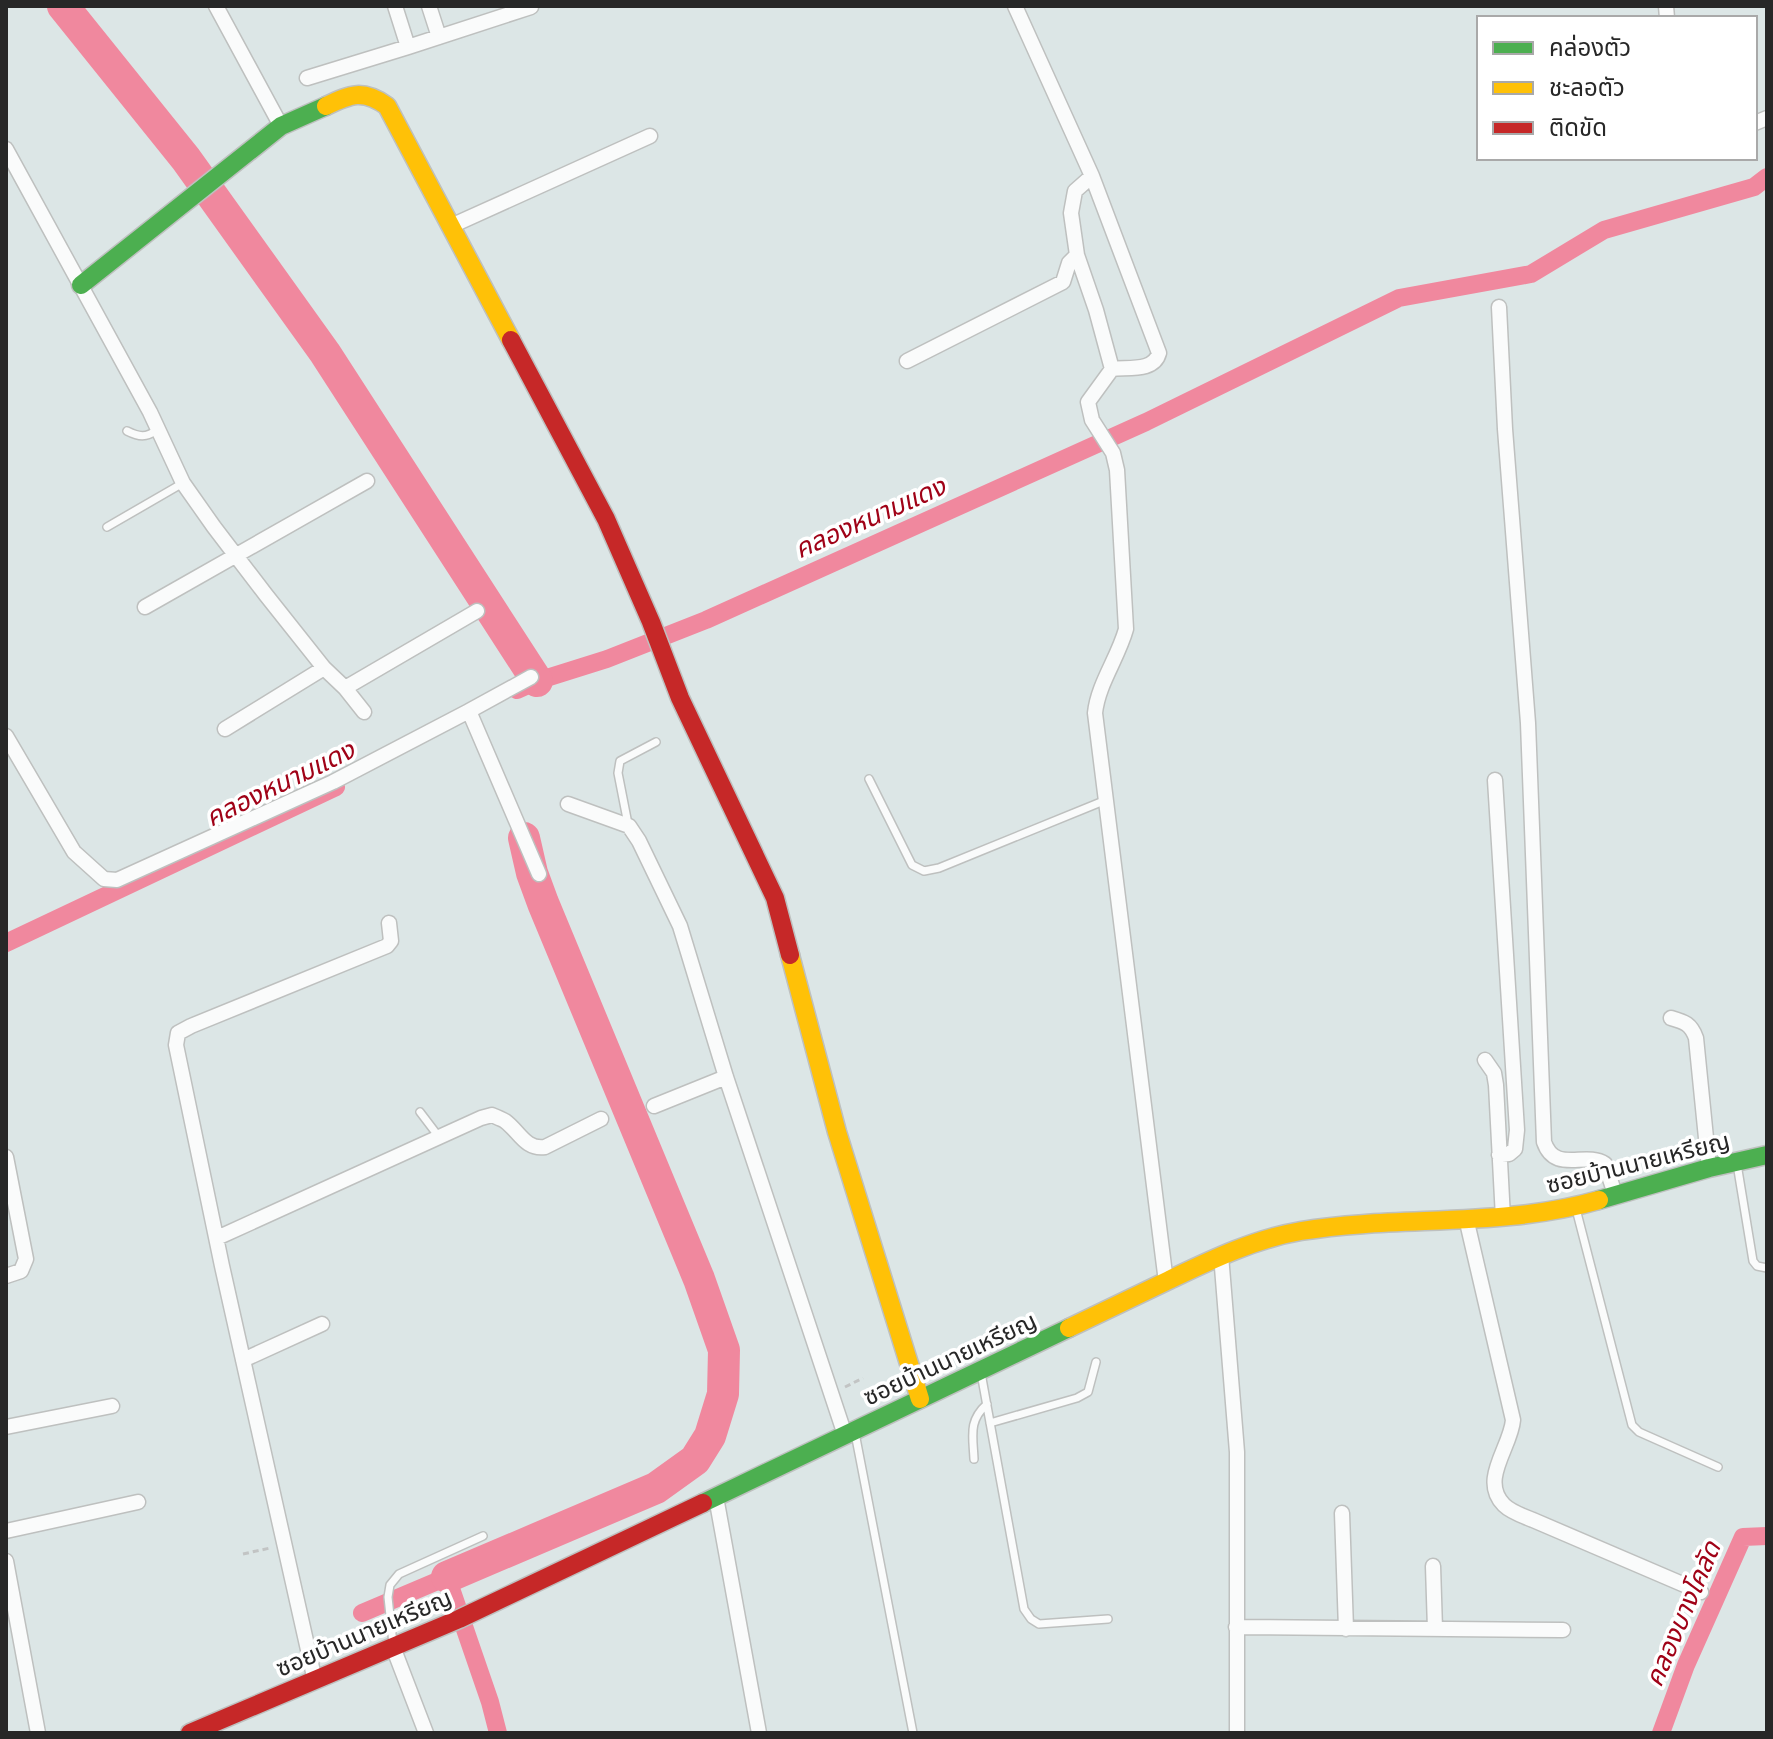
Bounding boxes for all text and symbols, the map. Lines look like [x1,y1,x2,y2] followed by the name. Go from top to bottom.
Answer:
[1477,16,1757,160] legend
[1549,34,1631,62] text: คล่องตัว
[1549,74,1625,102] text: ชะลอตัว
[1549,114,1607,142] text: ติดขัด
[790,470,951,565] water label: คลองหนามแดง
[200,734,360,833] water label: คลองหนามแดง
[1543,1127,1733,1199] street label: ซอยบ้านนายเหรียญ
[859,1307,1041,1411] street label: ซอยบ้านนายเหรียญ
[1639,1536,1728,1691] water label: คลองบางโคลัด
[272,1583,456,1683] street label: ซอยบ้านนายเหรียญ

